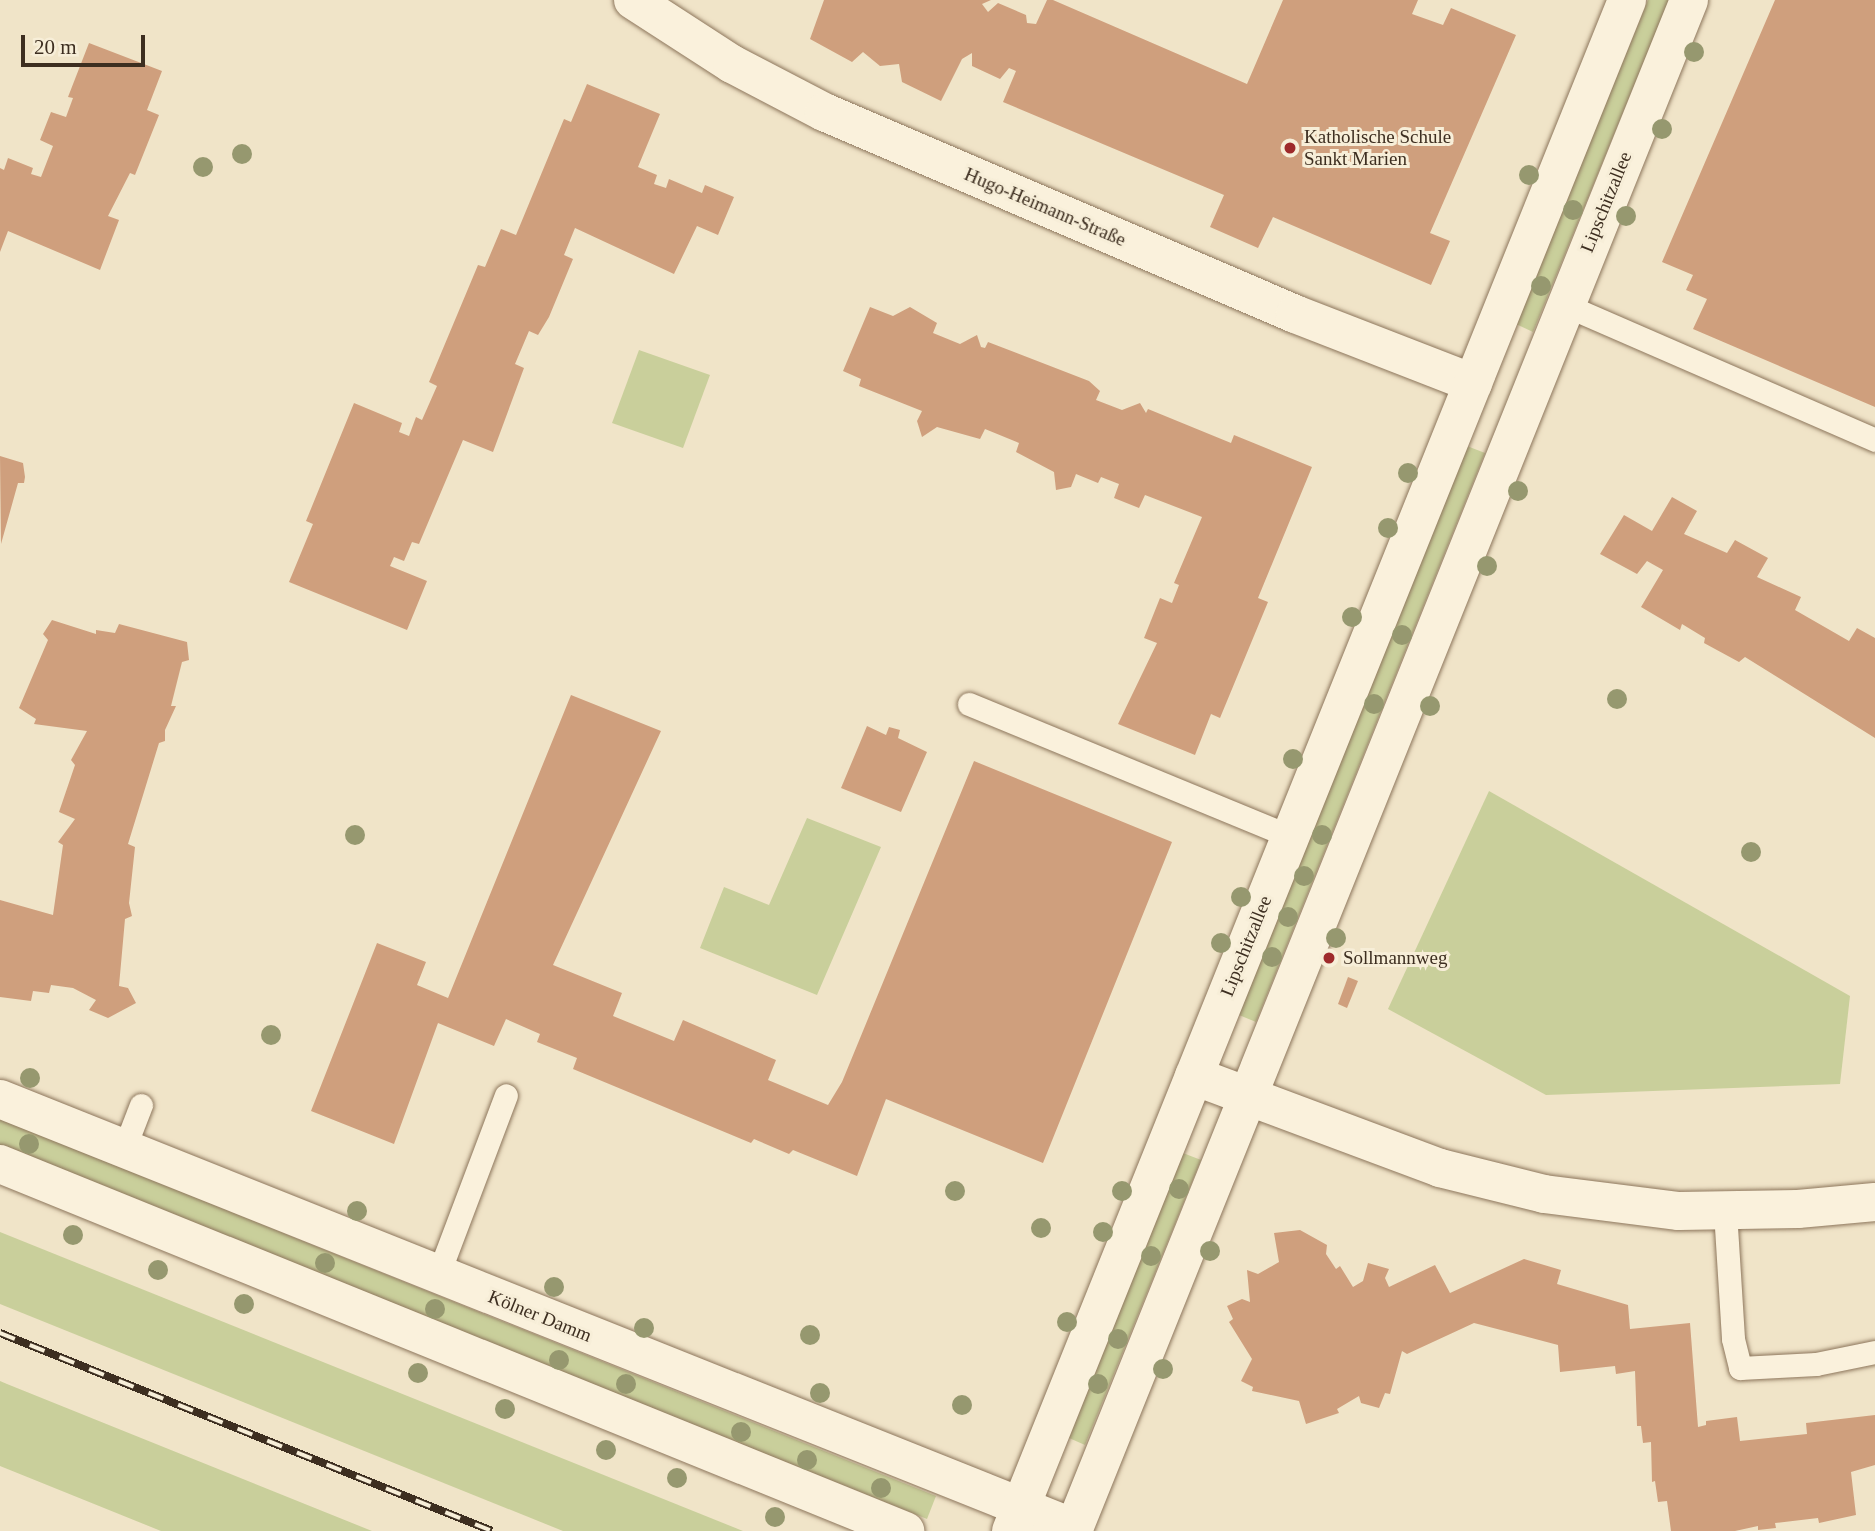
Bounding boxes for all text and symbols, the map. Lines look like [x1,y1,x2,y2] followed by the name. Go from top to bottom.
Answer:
[24,21,149,65] scale bar
[34,35,77,59] text: 20 m
[1304,126,1451,170] place label: Katholische Schule Sankt Marien
[1282,140,1298,156] marker: Katholische Schule Sankt Marien
[1575,148,1637,256] street label: Lipschitzallee
[961,163,1129,251] street label: Hugo-Heimann-Straße
[1215,892,1277,1000] street label: Lipschitzallee
[1343,947,1447,969] place label: Sollmannweg
[1321,950,1337,966] marker: Sollmannweg
[485,1285,595,1347] street label: Kölner Damm

